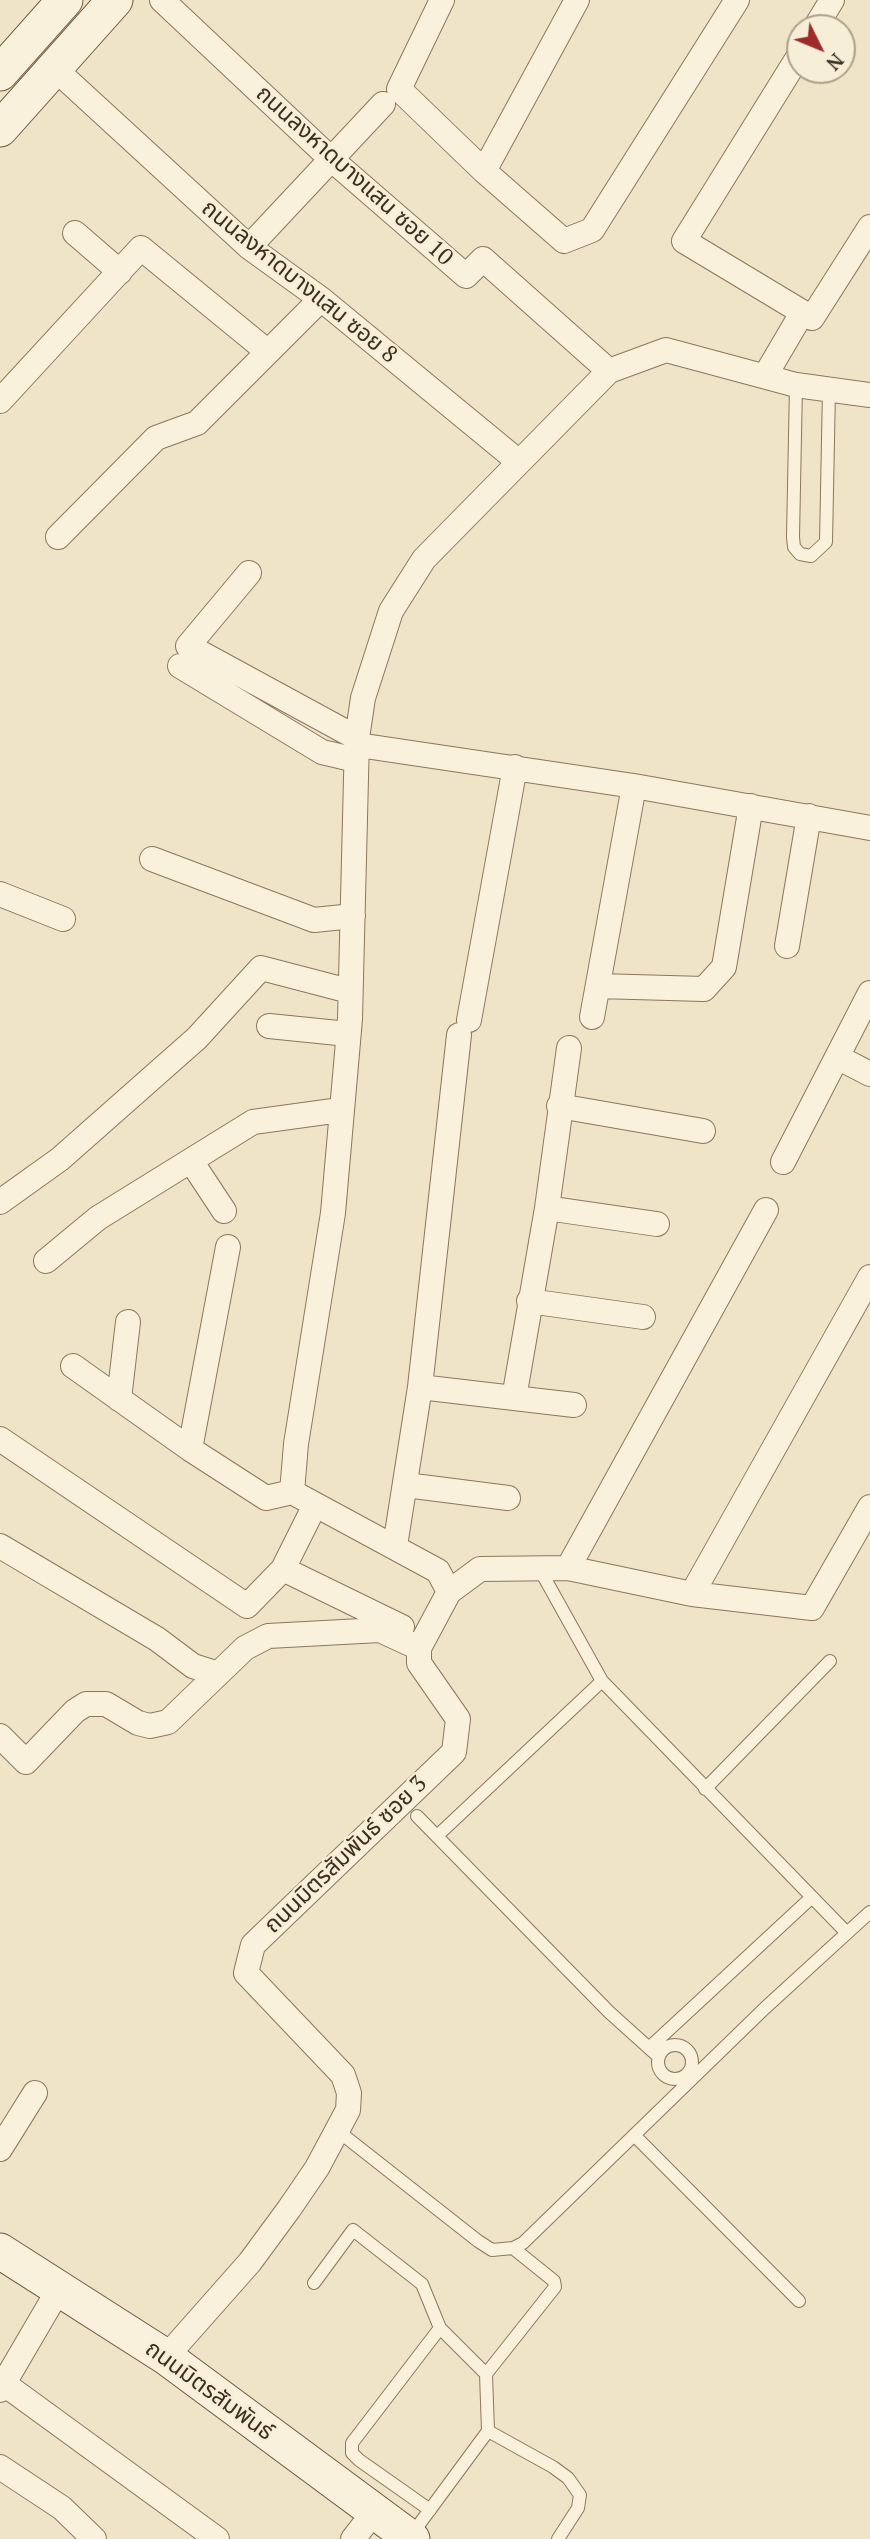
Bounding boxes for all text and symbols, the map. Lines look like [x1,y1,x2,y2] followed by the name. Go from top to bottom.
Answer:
[786,14,856,84] north arrow
[821,49,849,76] text: N
[250,80,458,272] street label: ถนนลงหาดบางแสน ซอย 10
[196,195,402,369] street label: ถนนลงหาดบางแสน ซอย 8
[259,1770,433,1940] street label: ถนนมิตรสัมพันธ์ ซอย 3
[139,2335,279,2447] street label: ถนนมิตรสัมพันธ์

